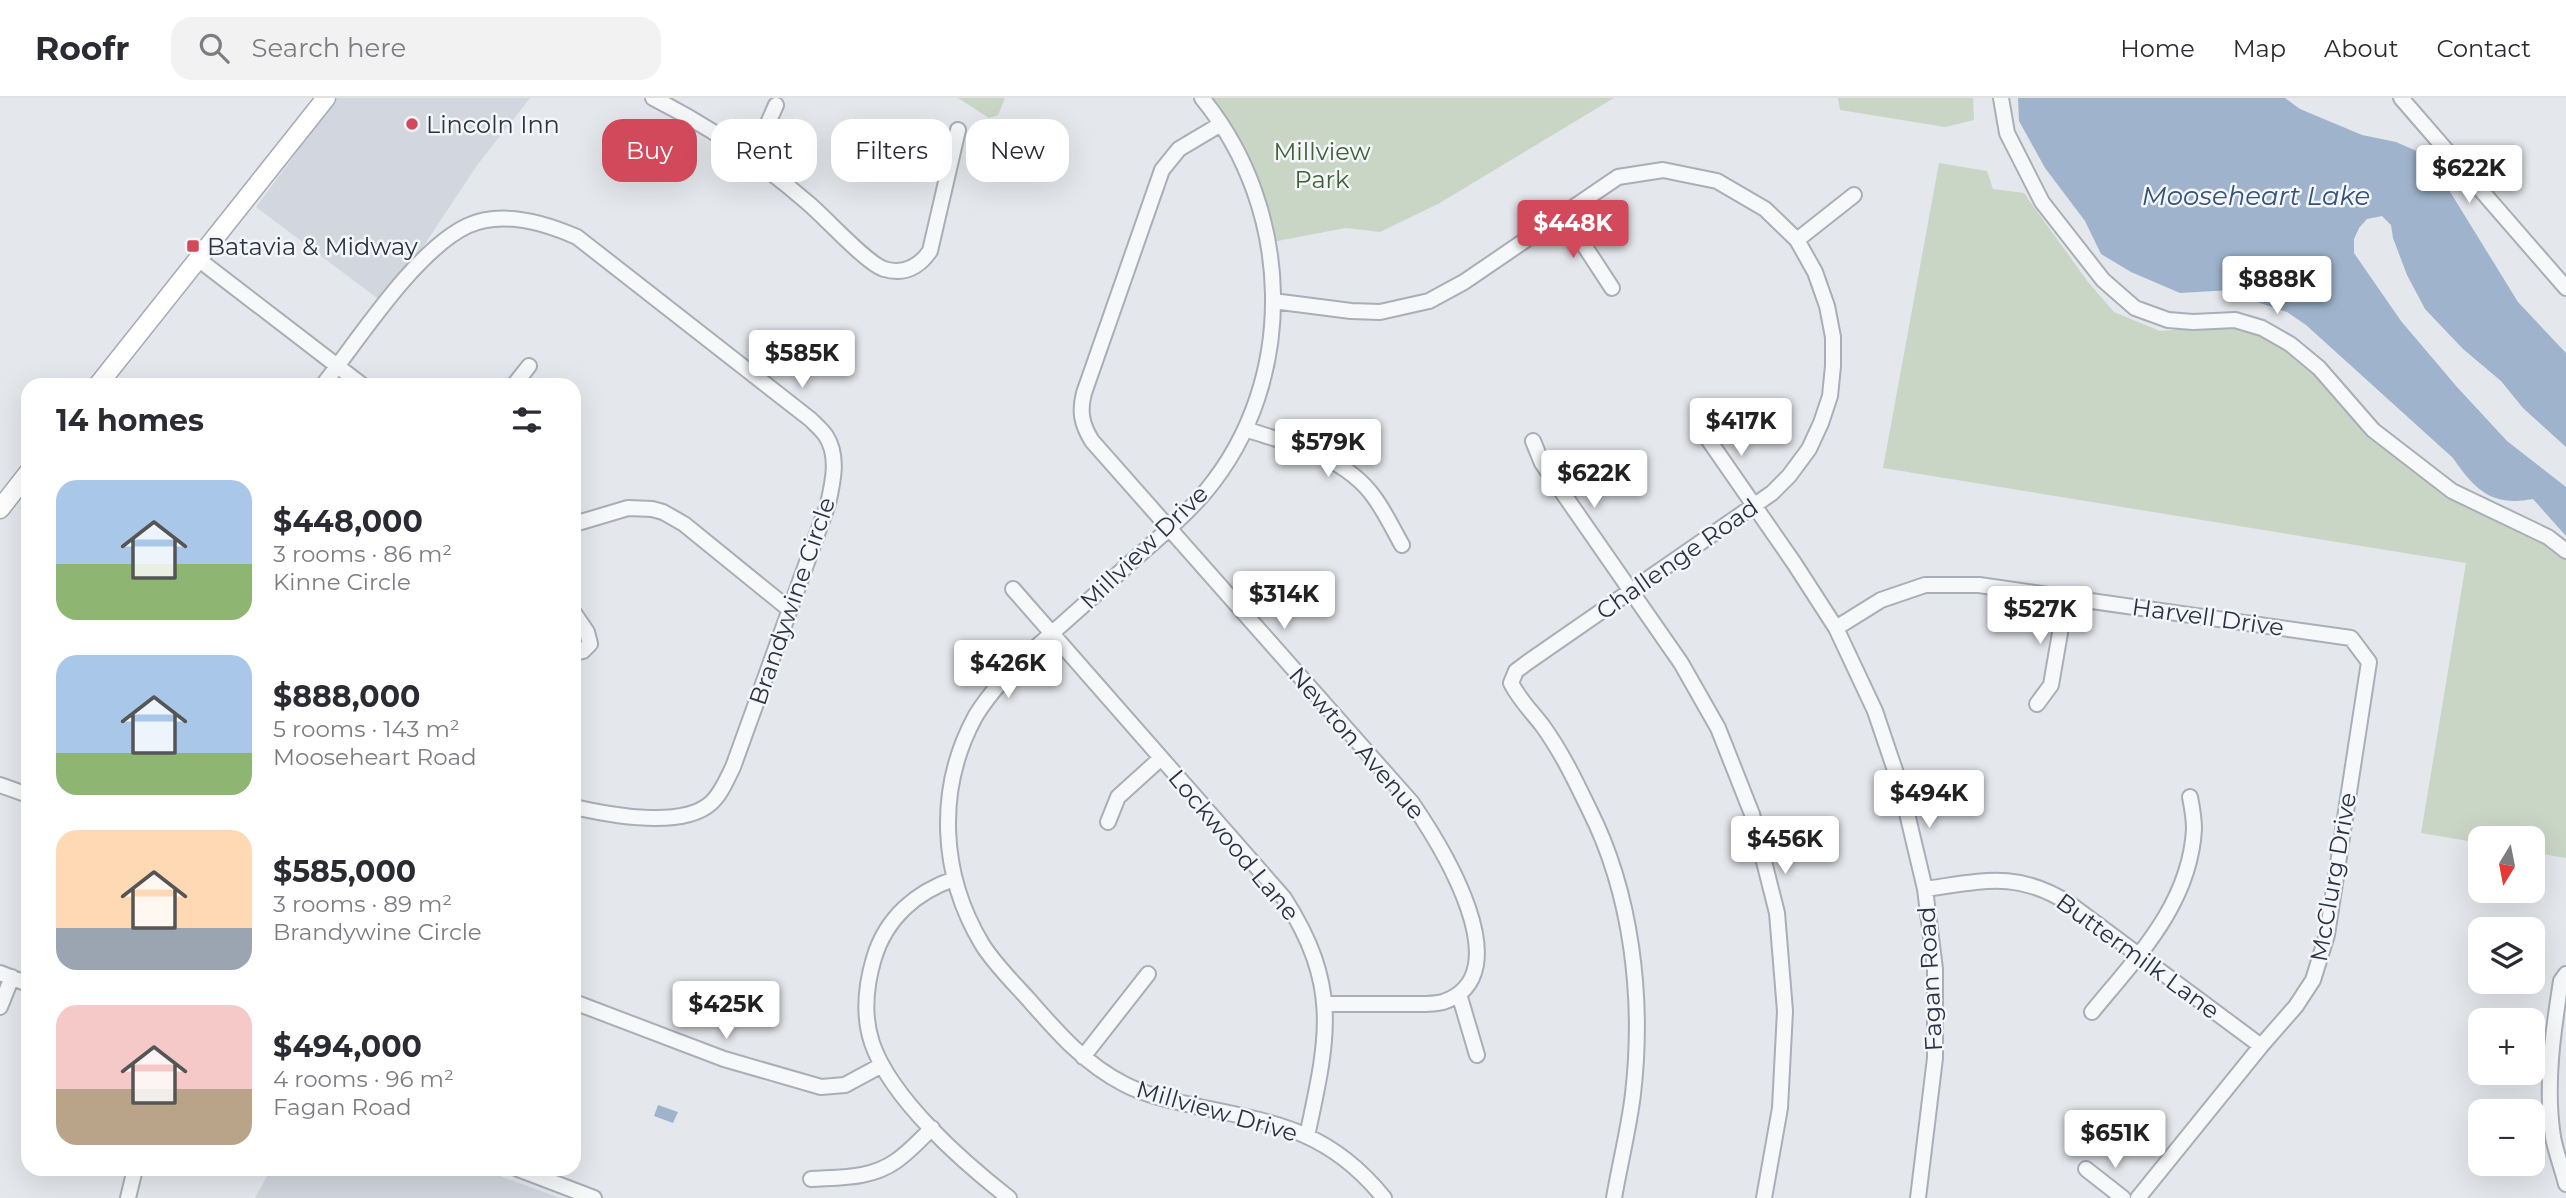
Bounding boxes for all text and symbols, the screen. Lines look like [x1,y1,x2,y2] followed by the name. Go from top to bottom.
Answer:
[171,17,661,80] search box
[35,28,129,68] text: Roofr
[195,29,233,67] icon: search
[251,32,406,64] text: Search here
[2120,34,2195,63] text: Home
[2233,34,2286,63] text: Map
[2324,34,2398,63] text: About
[2436,34,2531,63] text: Contact
[426,110,560,139] place label: Lincoln Inn
[404,116,420,132] marker: Lincoln Inn
[602,119,697,182] chip: Buy
[711,119,817,182] chip: Rent
[831,119,952,182] chip: Filters
[966,119,1069,182] chip: New
[1273,137,1371,194] park label: Millview Park
[2420,146,2518,205] pin: $622K
[2432,154,2506,182] text: $622K
[2142,180,2370,212] water label: Mooseheart Lake
[1524,200,1622,260] pin: $448K
[1533,209,1613,237] text: $448K
[207,232,418,261] place label: Batavia & Midway
[185,238,201,254] marker: Batavia & Midway
[2228,256,2326,316] pin: $888K
[2238,265,2316,293] text: $888K
[753,330,851,390] pin: $585K
[765,339,839,367] text: $585K
[1692,398,1790,458] pin: $417K
[508,401,546,439] icon: filters
[56,402,204,439] text: 14 homes
[1706,407,1776,435] text: $417K
[1279,420,1377,479] pin: $579K
[1291,428,1365,456] text: $579K
[1545,450,1643,510] pin: $622K
[1557,459,1631,487] text: $622K
[1074,479,1214,615] street label: Millview Drive
[1590,492,1764,626] street label: Challenge Road
[743,493,841,709] street label: Brandywine Circle
[273,503,423,540] text: $448,000
[112,508,196,592] icon: home
[273,540,452,568] text: 3 rooms · 86 m²
[273,568,411,596] text: Kinne Circle
[1235,572,1333,631] pin: $314K
[1249,580,1319,608] text: $314K
[1991,587,2089,646] pin: $527K
[2130,592,2286,642] street label: Harvell Drive
[2003,595,2077,623] text: $527K
[959,640,1057,700] pin: $426K
[970,649,1046,677] text: $426K
[1283,661,1431,825] street label: Newton Avenue
[273,678,420,715] text: $888,000
[112,683,196,767] icon: home
[273,715,460,743] text: 5 rooms · 143 m²
[273,743,477,771] text: Mooseheart Road
[1162,764,1306,926] street label: Lockwood Lane
[1880,770,1978,830] pin: $494K
[1890,779,1968,807] text: $494K
[2304,790,2362,964] street label: McClurg Drive
[1736,816,1834,876] pin: $456K
[1747,825,1823,853] text: $456K
[2468,826,2544,903] north arrow
[2468,826,2545,1176] map controls
[273,853,416,890] text: $585,000
[112,858,196,942] icon: home
[2051,887,2225,1025] street label: Buttermilk Lane
[273,890,452,918] text: 3 rooms · 89 m²
[1912,906,1948,1052] street label: Fagan Road
[2468,917,2545,994] button: layers
[273,918,482,946] text: Brandywine Circle
[677,982,775,1041] pin: $425K
[688,990,764,1018] text: $425K
[2468,1008,2545,1085] button: +
[273,1028,422,1065] text: $494,000
[112,1033,196,1117] icon: home
[273,1065,454,1093] text: 4 rooms · 96 m²
[1133,1074,1301,1148] street label: Millview Drive
[273,1093,412,1121] text: Fagan Road
[2468,1099,2545,1176] button: −
[2066,1110,2164,1170] pin: $651K
[2080,1119,2150,1147] text: $651K

